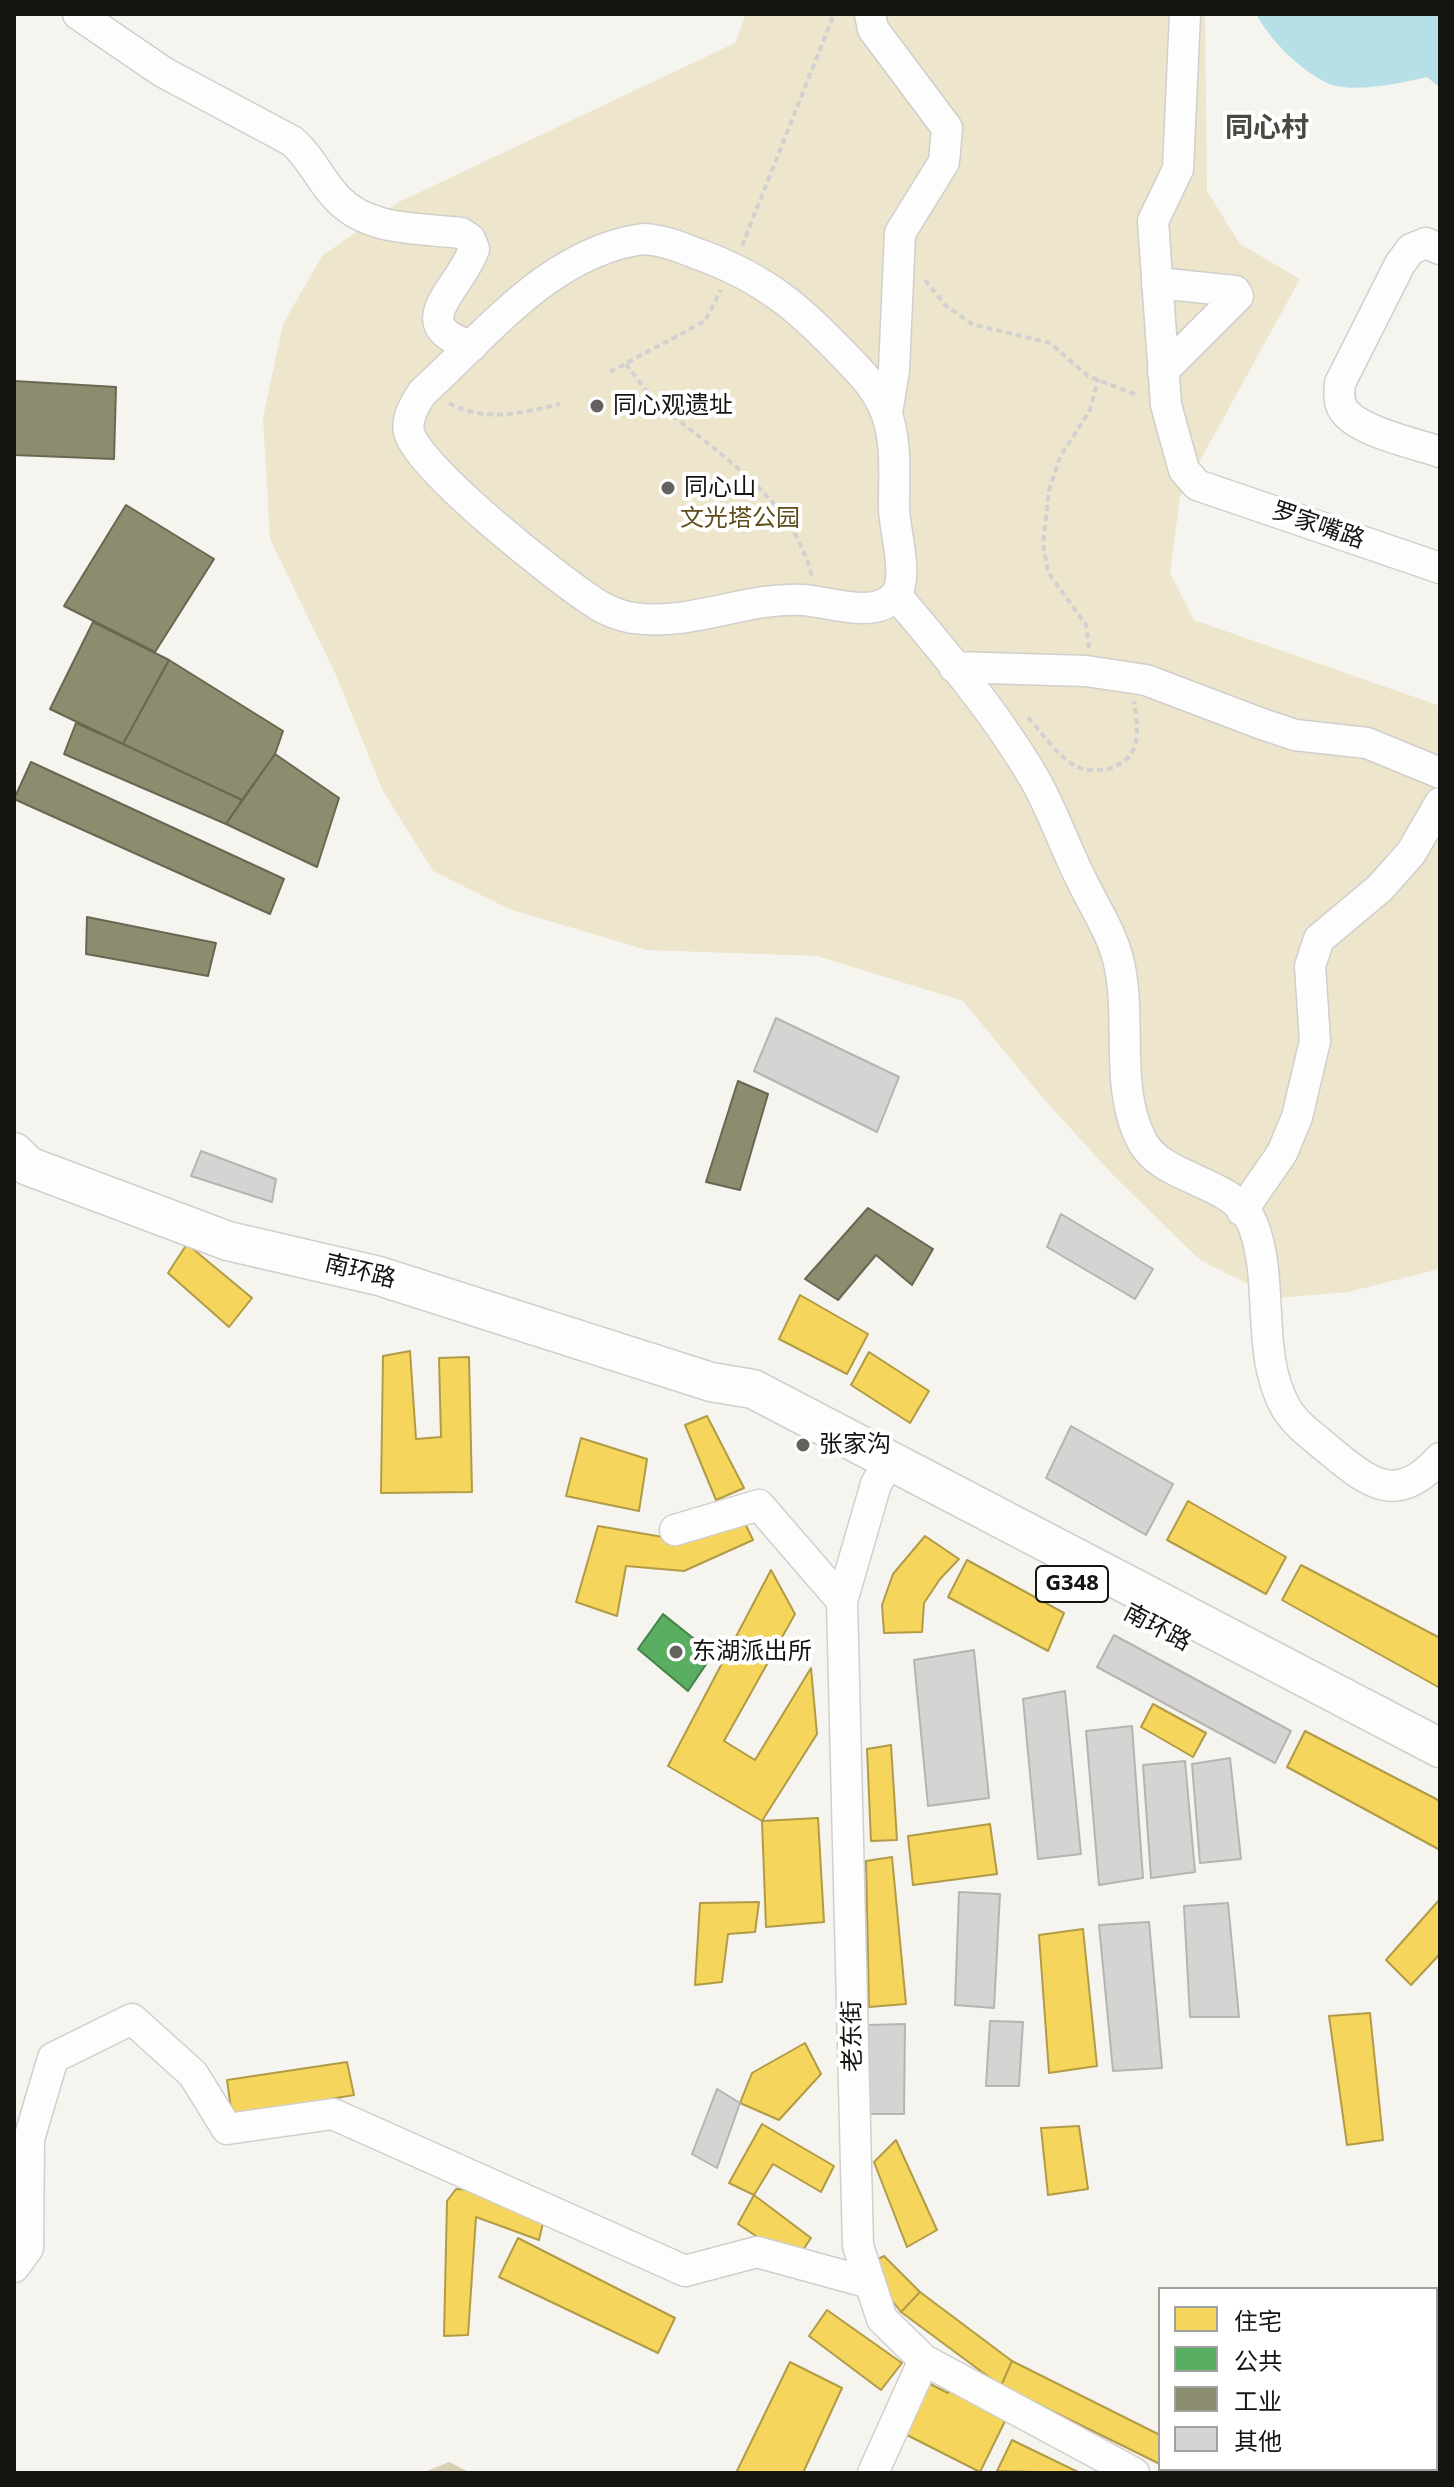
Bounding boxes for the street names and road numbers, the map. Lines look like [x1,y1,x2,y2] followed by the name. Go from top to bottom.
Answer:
[1268,497,1368,555] street label: 罗家嘴路
[322,1249,398,1295] street label: 南环路
[1036,1566,1108,1602] road number: G348
[1118,1598,1196,1658] street label: 南环路
[838,2000,868,2072] street label: 老东街

